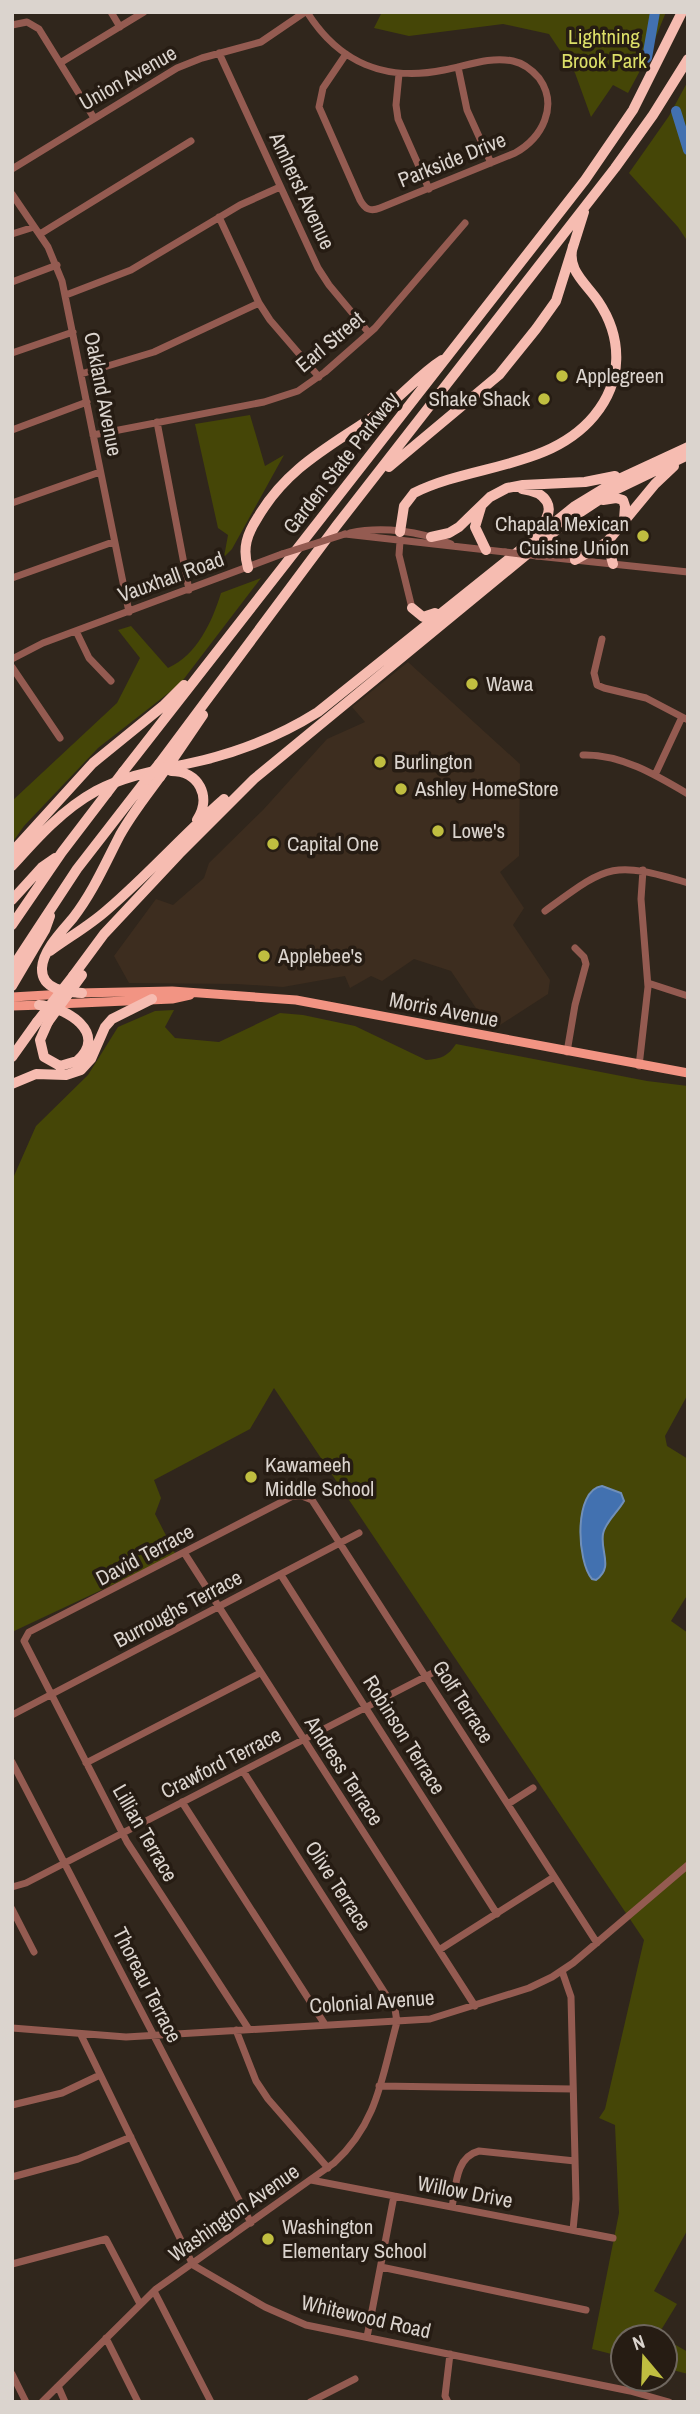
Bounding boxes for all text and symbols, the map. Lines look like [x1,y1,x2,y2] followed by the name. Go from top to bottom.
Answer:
[561,22,647,75] park label: Lightning Brook Park
[74,38,182,117] street label: Union Avenue
[394,125,510,194] street label: Parkside Drive
[262,127,342,254] street label: Amherst Avenue
[289,304,370,379] street label: Earl Street
[77,329,130,459] street label: Oakland Avenue
[575,361,664,390] place label: Applegreen
[554,368,570,384] marker: Applegreen
[429,384,530,413] place label: Shake Shack
[276,385,406,540] street label: Garden State Parkway
[536,391,552,407] marker: Shake Shack
[495,509,629,562] place label: Chapala Mexican Cuisine Union
[635,528,651,544] marker: Chapala Mexican Cuisine Union
[114,544,228,609] street label: Vauxhall Road
[486,669,534,698] place label: Wawa
[464,676,480,692] marker: Wawa
[394,747,473,776] place label: Burlington
[372,754,388,770] marker: Burlington
[414,774,559,803] place label: Ashley HomeStore
[393,781,409,797] marker: Ashley HomeStore
[452,816,505,845] place label: Lowe's
[430,823,446,839] marker: Lowe's
[287,829,379,858] place label: Capital One
[265,836,281,852] marker: Capital One
[277,941,363,970] place label: Applebee's
[256,948,272,964] marker: Applebee's
[387,985,501,1034] street label: Morris Avenue
[265,1450,374,1503] place label: Kawameeh Middle School
[243,1469,259,1485] marker: Kawameeh Middle School
[91,1517,199,1592] street label: David Terrace
[109,1563,247,1655] street label: Burroughs Terrace
[426,1655,501,1749] street label: Golf Terrace
[356,1670,453,1800] street label: Robinson Terrace
[298,1710,391,1831] street label: Andress Terrace
[155,1720,286,1805] street label: Crawford Terrace
[106,1779,185,1887] street label: Lillian Terrace
[298,1835,378,1936] street label: Olive Terrace
[106,1922,189,2048] street label: Thoreau Terrace
[309,1983,435,2020] street label: Colonial Avenue
[163,2157,305,2268] street label: Washington Avenue
[415,2168,515,2215] street label: Willow Drive
[282,2212,427,2265] place label: Washington Elementary School
[260,2231,276,2247] marker: Washington Elementary School
[298,2288,434,2345] street label: Whitewood Road
[609,2323,679,2393] north arrow
[629,2328,648,2356] text: N

